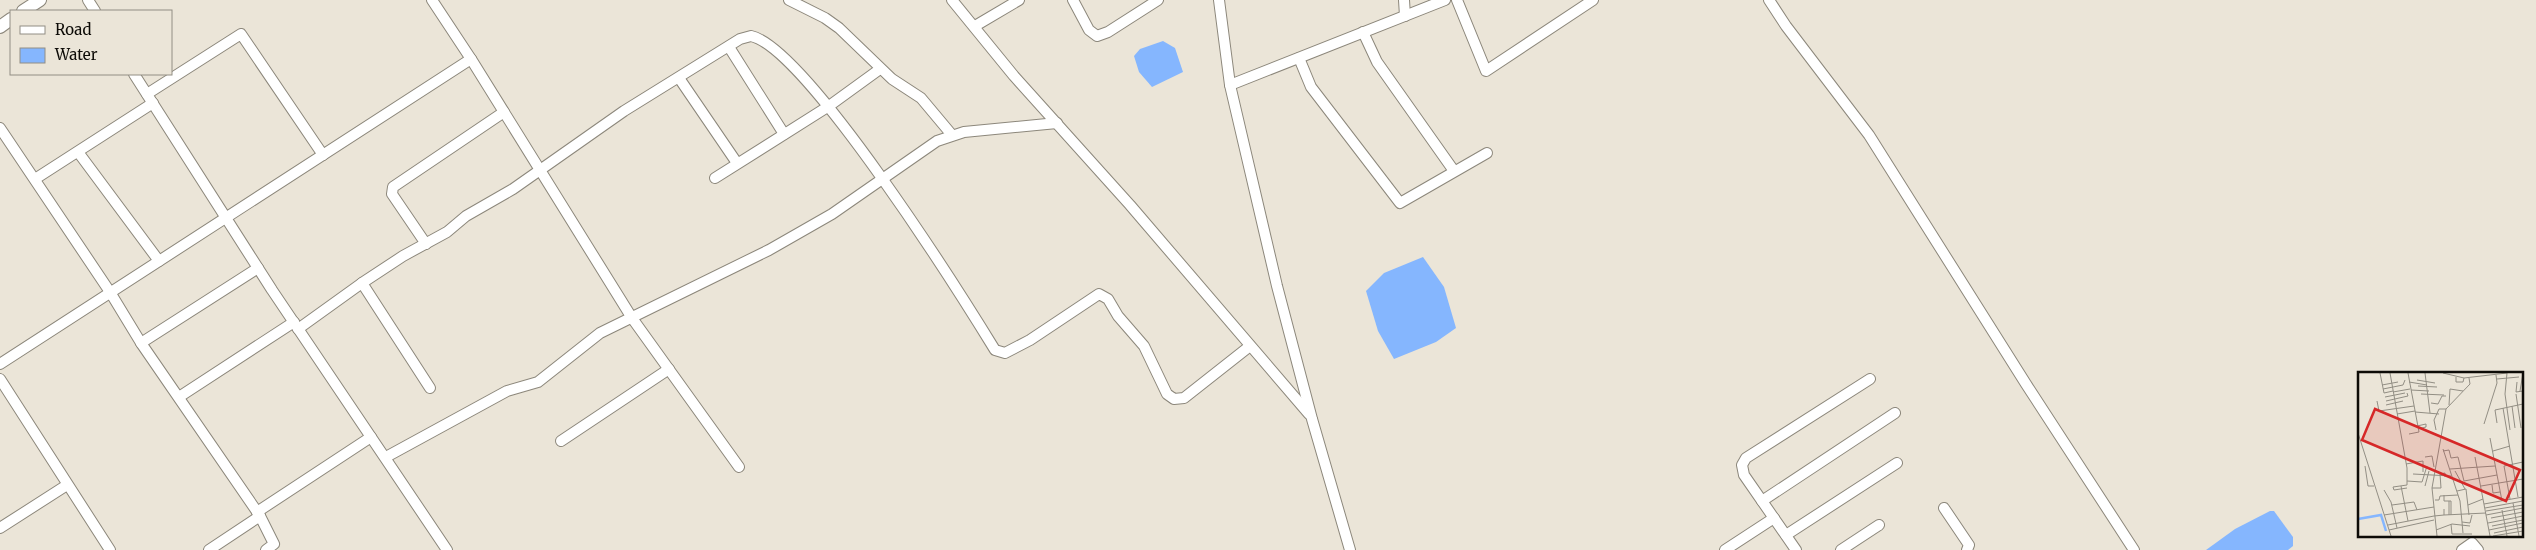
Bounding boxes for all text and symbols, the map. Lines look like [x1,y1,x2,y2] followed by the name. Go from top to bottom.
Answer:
[10,10,172,75] legend
[55,20,91,39] text: Road
[54,45,98,64] text: Water
[2358,372,2524,538] inset map

